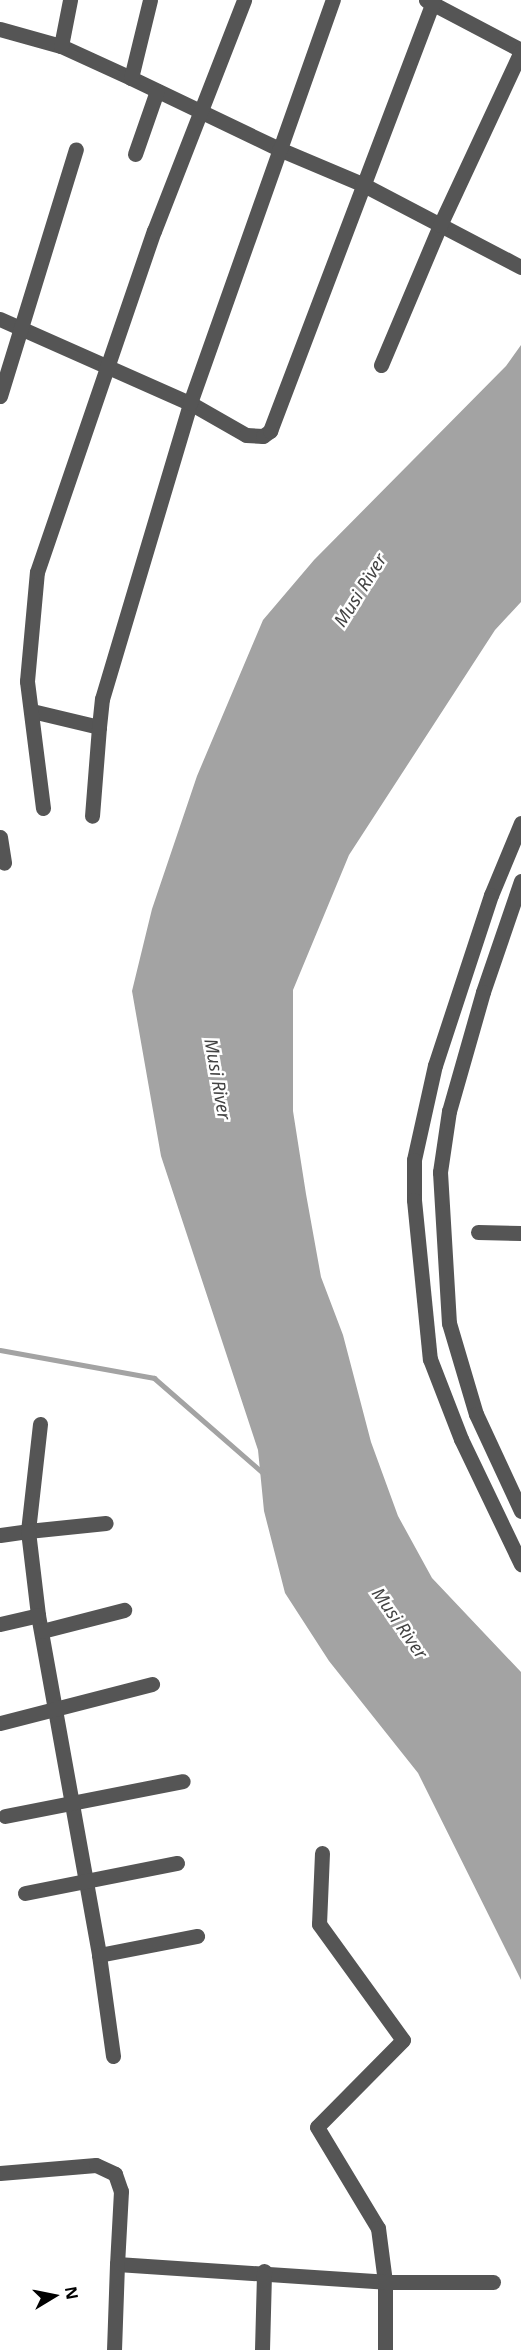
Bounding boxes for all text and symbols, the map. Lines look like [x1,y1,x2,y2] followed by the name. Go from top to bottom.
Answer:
[329,549,391,631] water label: Musi River
[200,1037,236,1121] water label: Musi River
[368,1583,432,1663] water label: Musi River
[24,2266,84,2326] north arrow
[60,2285,84,2301] text: N

